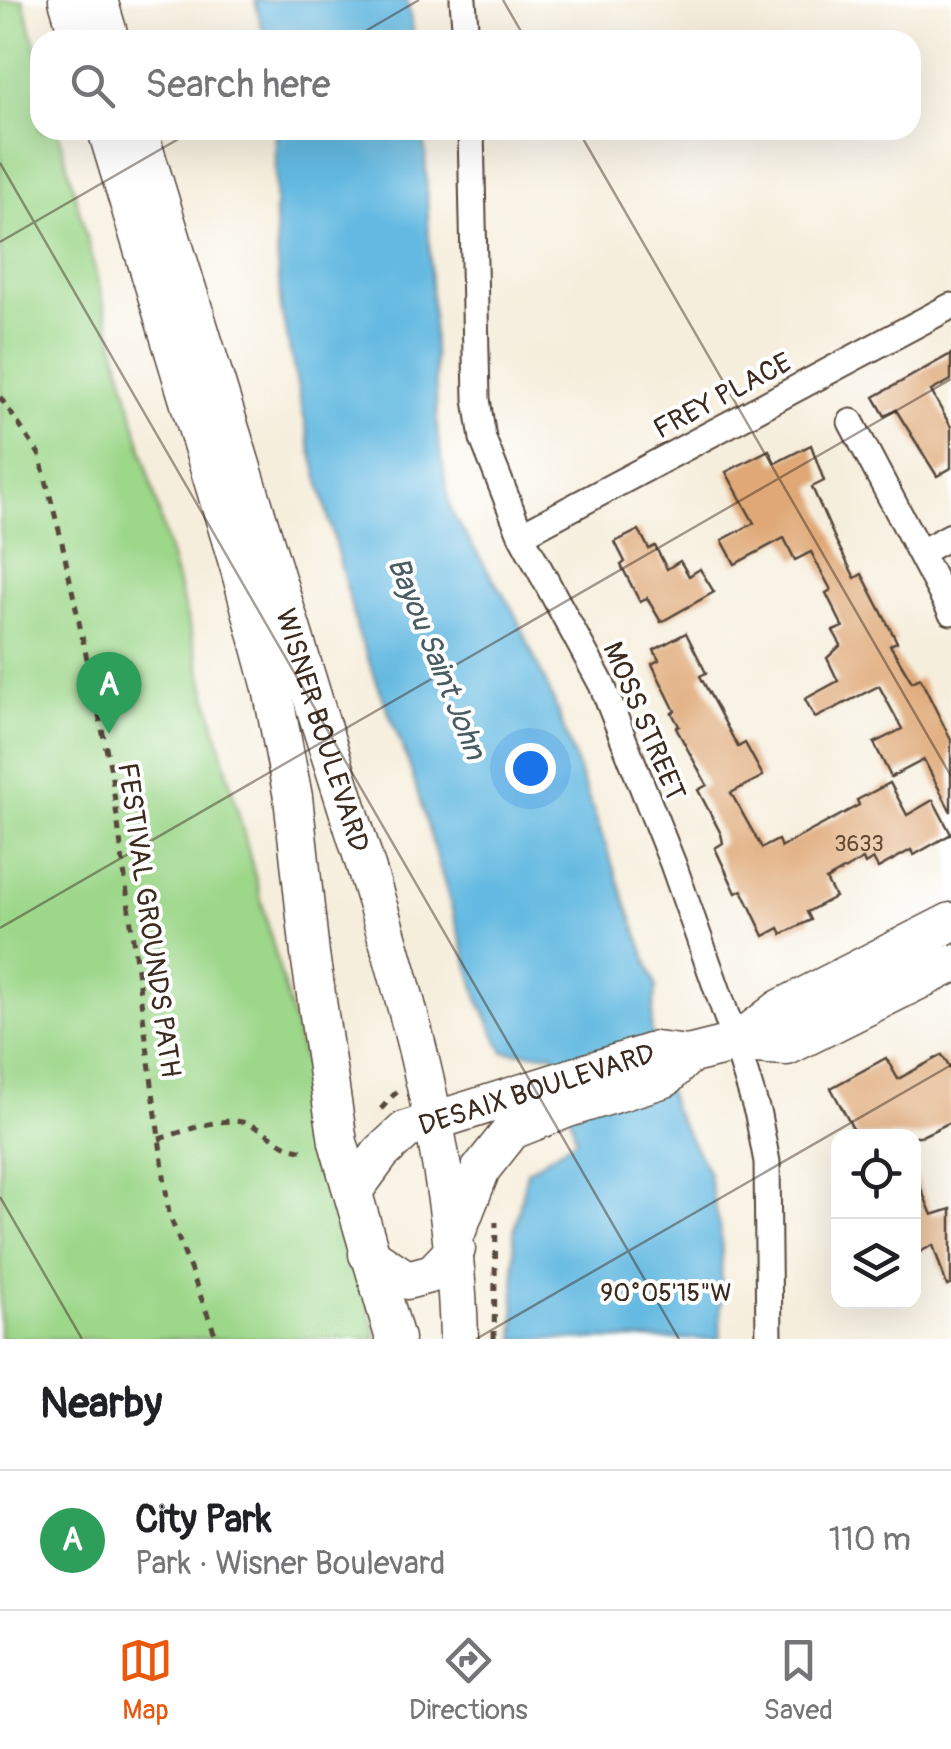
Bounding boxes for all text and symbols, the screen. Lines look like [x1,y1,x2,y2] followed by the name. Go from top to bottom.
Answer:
[30,30,921,140] search box
[65,58,120,113] icon: search
[145,61,331,109] text: Search here
[648,345,798,447] street label: FREY PLACE
[379,552,495,767] water label: Bayou Saint John
[267,605,376,857] street label: WISNER BOULEVARD
[594,637,693,806] street label: MOSS STREET
[76,652,142,734] pin: A
[505,743,556,794] your location
[109,761,188,1080] street label: FESTIVAL GROUNDS PATH
[834,830,884,858] house number: 3633
[415,1037,659,1144] street label: DESAIX BOULEVARD
[831,1129,921,1309] map controls
[831,1129,921,1219] button: locate
[831,1219,921,1309] button: layers
[600,1278,732,1309] text: 90°05'15"W
[40,1378,162,1430] text: Nearby
[135,1496,272,1544] text: City Park
[62,1520,83,1560] text: A
[829,1520,911,1560] text: 110 m
[135,1544,445,1584] text: Park · Wisner Boulevard
[118,1633,173,1728] tab: Map
[409,1633,528,1728] tab: Directions
[764,1633,833,1728] tab: Saved

